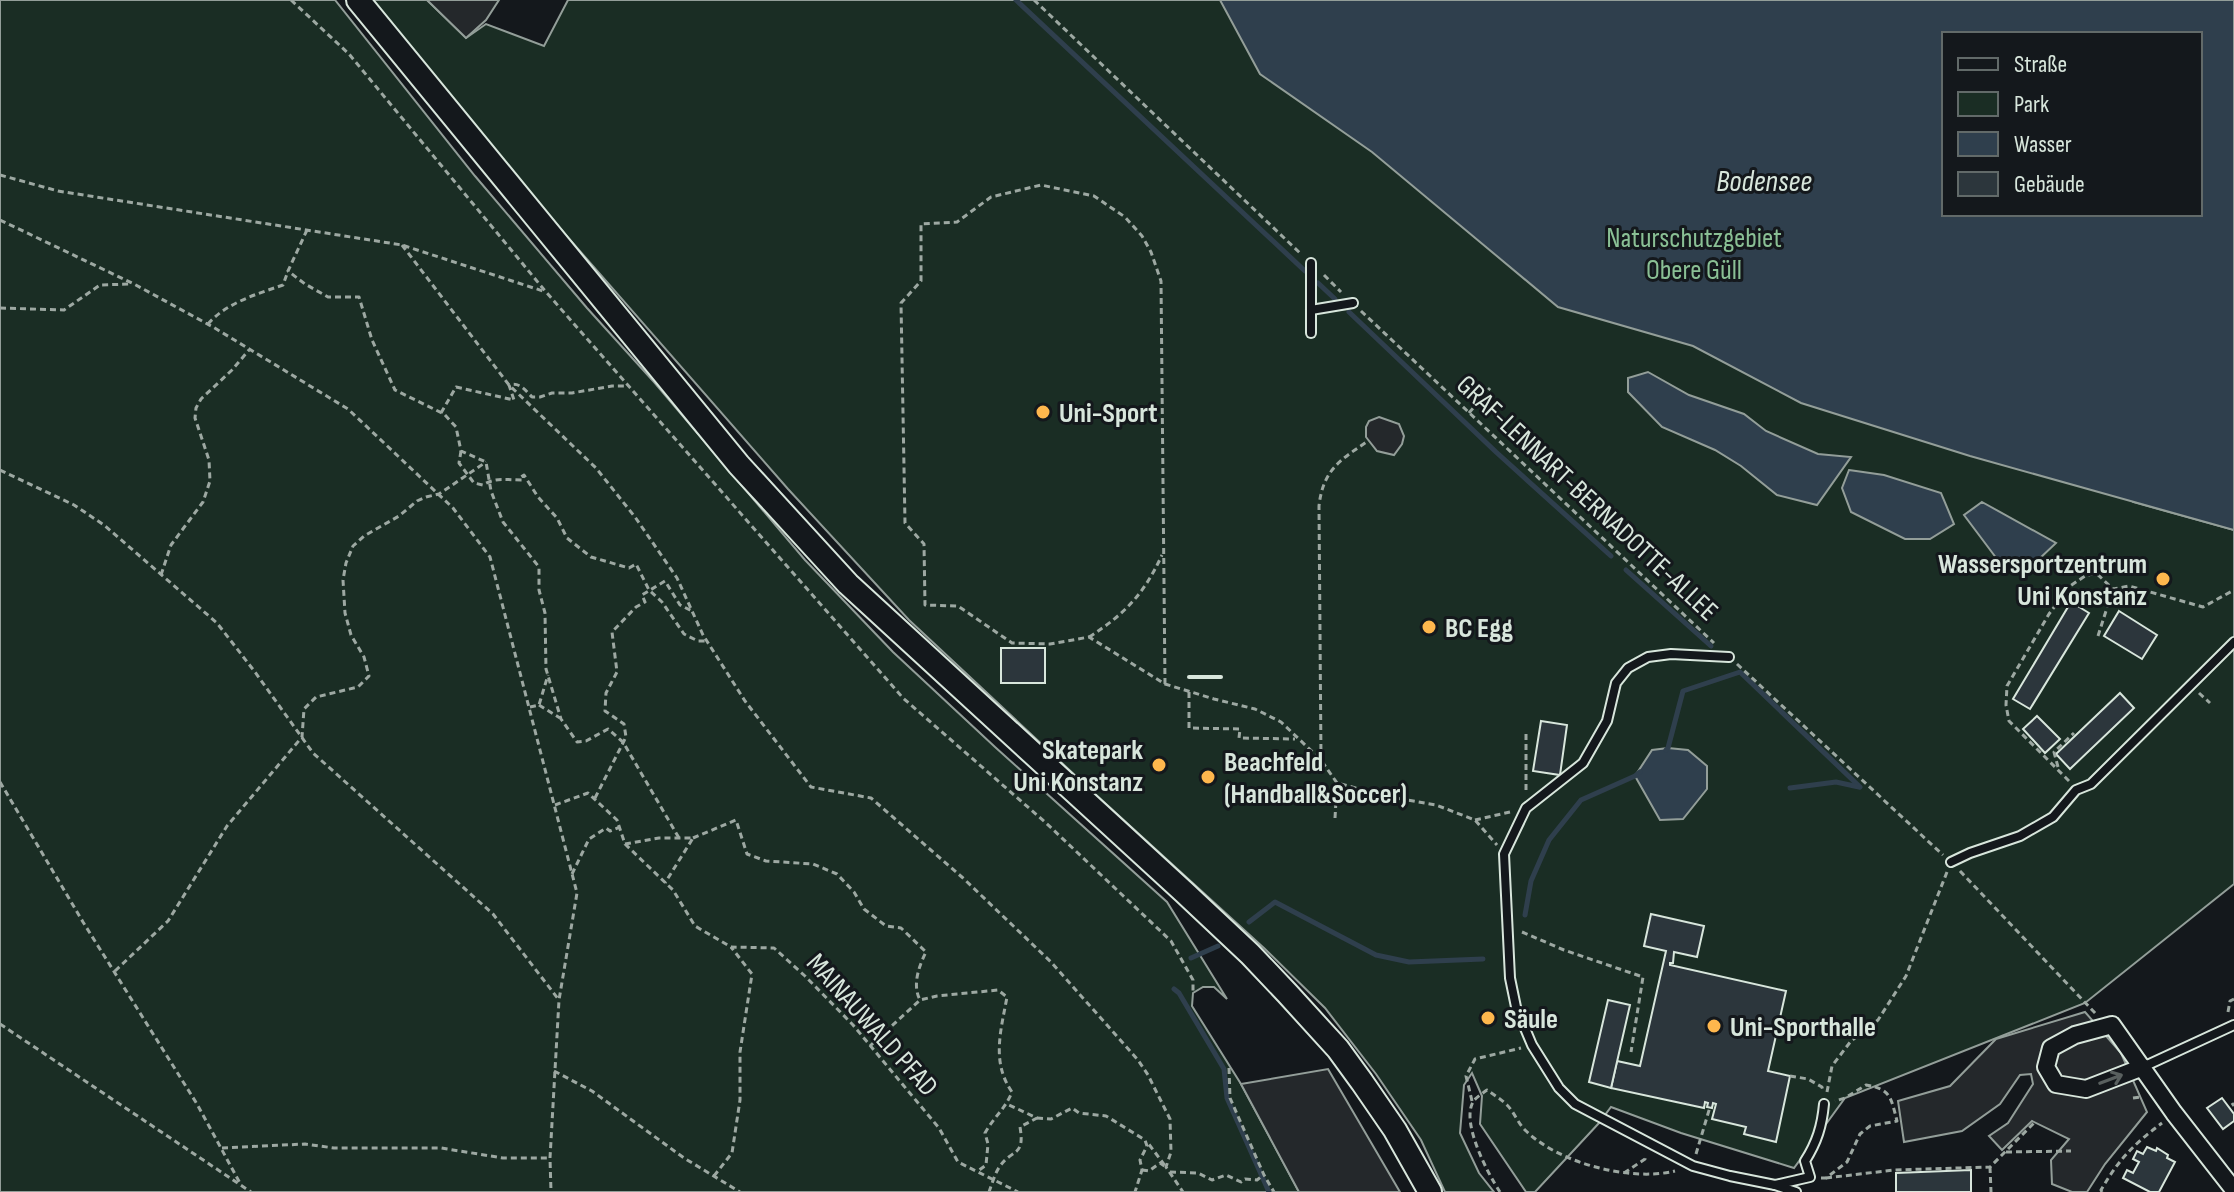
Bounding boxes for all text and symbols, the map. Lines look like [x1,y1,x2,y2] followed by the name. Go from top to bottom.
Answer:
[1942,32,2202,216] legend
[2014,50,2067,79] text: Straße
[2014,90,2049,119] text: Park
[2014,130,2072,159] text: Wasser
[1716,164,1812,200] water label: Bodensee
[2014,170,2085,199] text: Gebäude
[1606,222,1782,287] park label: Naturschutzgebiet Obere Güll
[1450,368,1724,628] street label: GRAF-LENNART-BERNADOTTE-ALLEE
[1059,397,1158,430] place label: Uni-Sport
[1034,403,1052,421] marker: Uni-Sport
[1938,548,2147,613] place label: Wassersportzentrum Uni Konstanz
[2154,570,2172,588] marker: Wassersportzentrum Uni Konstanz
[1445,612,1513,645] place label: BC Egg
[1420,618,1438,636] marker: BC Egg
[1013,734,1143,799] place label: Skatepark Uni Konstanz
[1224,746,1407,811] place label: Beachfeld (Handball&Soccer)
[1150,756,1168,774] marker: Skatepark Uni Konstanz
[1199,768,1217,786] marker: Beachfeld (Handball&Soccer)
[799,947,944,1103] street label: MAINAUWALD PFAD
[1504,1003,1558,1036] place label: Säule
[1479,1009,1497,1027] marker: Säule
[1730,1011,1876,1044] place label: Uni-Sporthalle
[1705,1017,1723,1035] marker: Uni-Sporthalle
[2098,1071,2123,1085] one-way arrow

